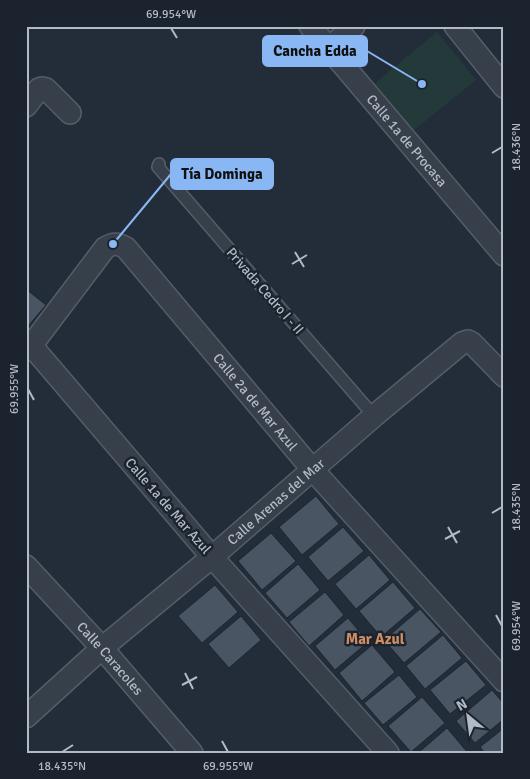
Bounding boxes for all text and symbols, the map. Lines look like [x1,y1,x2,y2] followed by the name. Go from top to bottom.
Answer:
[146,7,196,22] text: 69.954°W
[263,36,367,66] callout: Cancha Edda
[273,42,357,60] text: Cancha Edda
[363,91,451,190] street label: Calle 1a de Procasa
[509,123,524,171] text: 18.436°N
[171,159,273,189] callout: Tía Dominga
[181,165,263,183] text: Tía Dominga
[223,244,307,338] street label: Privada Cedro I - II
[210,350,301,454] street label: Calle 2a de Mar Azul
[7,364,22,414] text: 69.955°W
[122,454,214,558] street label: Calle 1a de Mar Azul
[224,454,328,548] street label: Calle Arenas del Mar
[509,483,524,531] text: 18.435°N
[509,601,524,651] text: 69.954°W
[73,618,147,698] street label: Calle Caracoles
[346,630,405,648] district label: Mar Azul
[442,692,492,742] north arrow
[454,695,470,715] text: N
[38,759,86,774] text: 18.435°N
[203,759,253,774] text: 69.955°W

